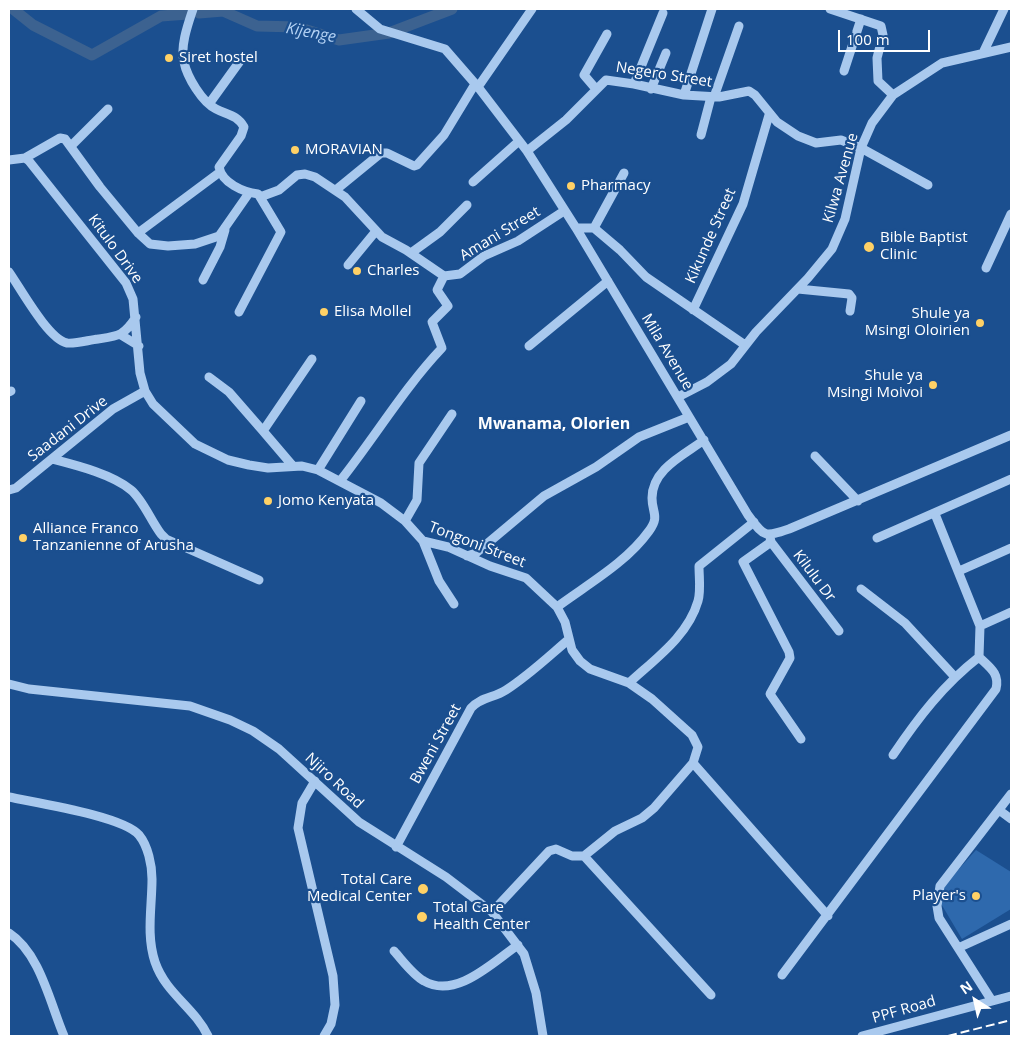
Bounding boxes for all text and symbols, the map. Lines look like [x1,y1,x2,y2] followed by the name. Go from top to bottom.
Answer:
[284,19,338,47] water label: Kijenge
[840,20,932,52] scale bar
[846,29,890,49] text: 100 m
[179,49,258,67] place label: Siret hostel
[163,52,175,64] marker: Siret hostel
[615,59,713,91] street label: Negero Street
[820,131,862,225] street label: Kilwa Avenue
[305,141,383,159] place label: MORAVIAN
[289,144,301,156] marker: MORAVIAN
[581,177,651,195] place label: Pharmacy
[565,180,577,192] marker: Pharmacy
[682,185,740,287] street label: Kikunde Street
[457,203,543,265] street label: Amani Street
[84,211,146,287] street label: Kitulo Drive
[880,229,968,264] place label: Bible Baptist Clinic
[862,240,876,254] marker: Bible Baptist Clinic
[367,262,419,280] place label: Charles
[351,265,363,277] marker: Charles
[334,303,412,321] place label: Elisa Mollel
[865,305,970,340] place label: Shule ya Msingi Oloirien
[318,306,330,318] marker: Elisa Mollel
[637,311,697,393] street label: Mila Avenue
[974,317,986,329] marker: Shule ya Msingi Oloirien
[827,367,923,402] place label: Shule ya Msingi Moivoi
[927,379,939,391] marker: Shule ya Msingi Moivoi
[25,392,111,466] street label: Saadani Drive
[478,414,630,434] district label: Mwanama, Olorien
[278,492,374,510] place label: Jomo Kenyata
[262,495,274,507] marker: Jomo Kenyata
[426,518,528,572] street label: Tongoni Street
[33,520,194,555] place label: Alliance Franco Tanzanienne of Arusha
[17,532,29,544] marker: Alliance Franco Tanzanienne of Arusha
[789,547,839,605] street label: Kilulu Dr
[407,701,465,787] street label: Bweni Street
[301,749,367,813] street label: Njiro Road
[307,871,412,906] place label: Total Care Medical Center
[416,882,430,896] marker: Total Care Medical Center
[912,887,966,905] place label: Player's
[970,890,982,902] marker: Player's
[433,899,530,934] place label: Total Care Health Center
[415,910,429,924] marker: Total Care Health Center
[950,975,1000,1025] north arrow
[956,976,976,998] text: N
[870,992,938,1028] street label: PPF Road

